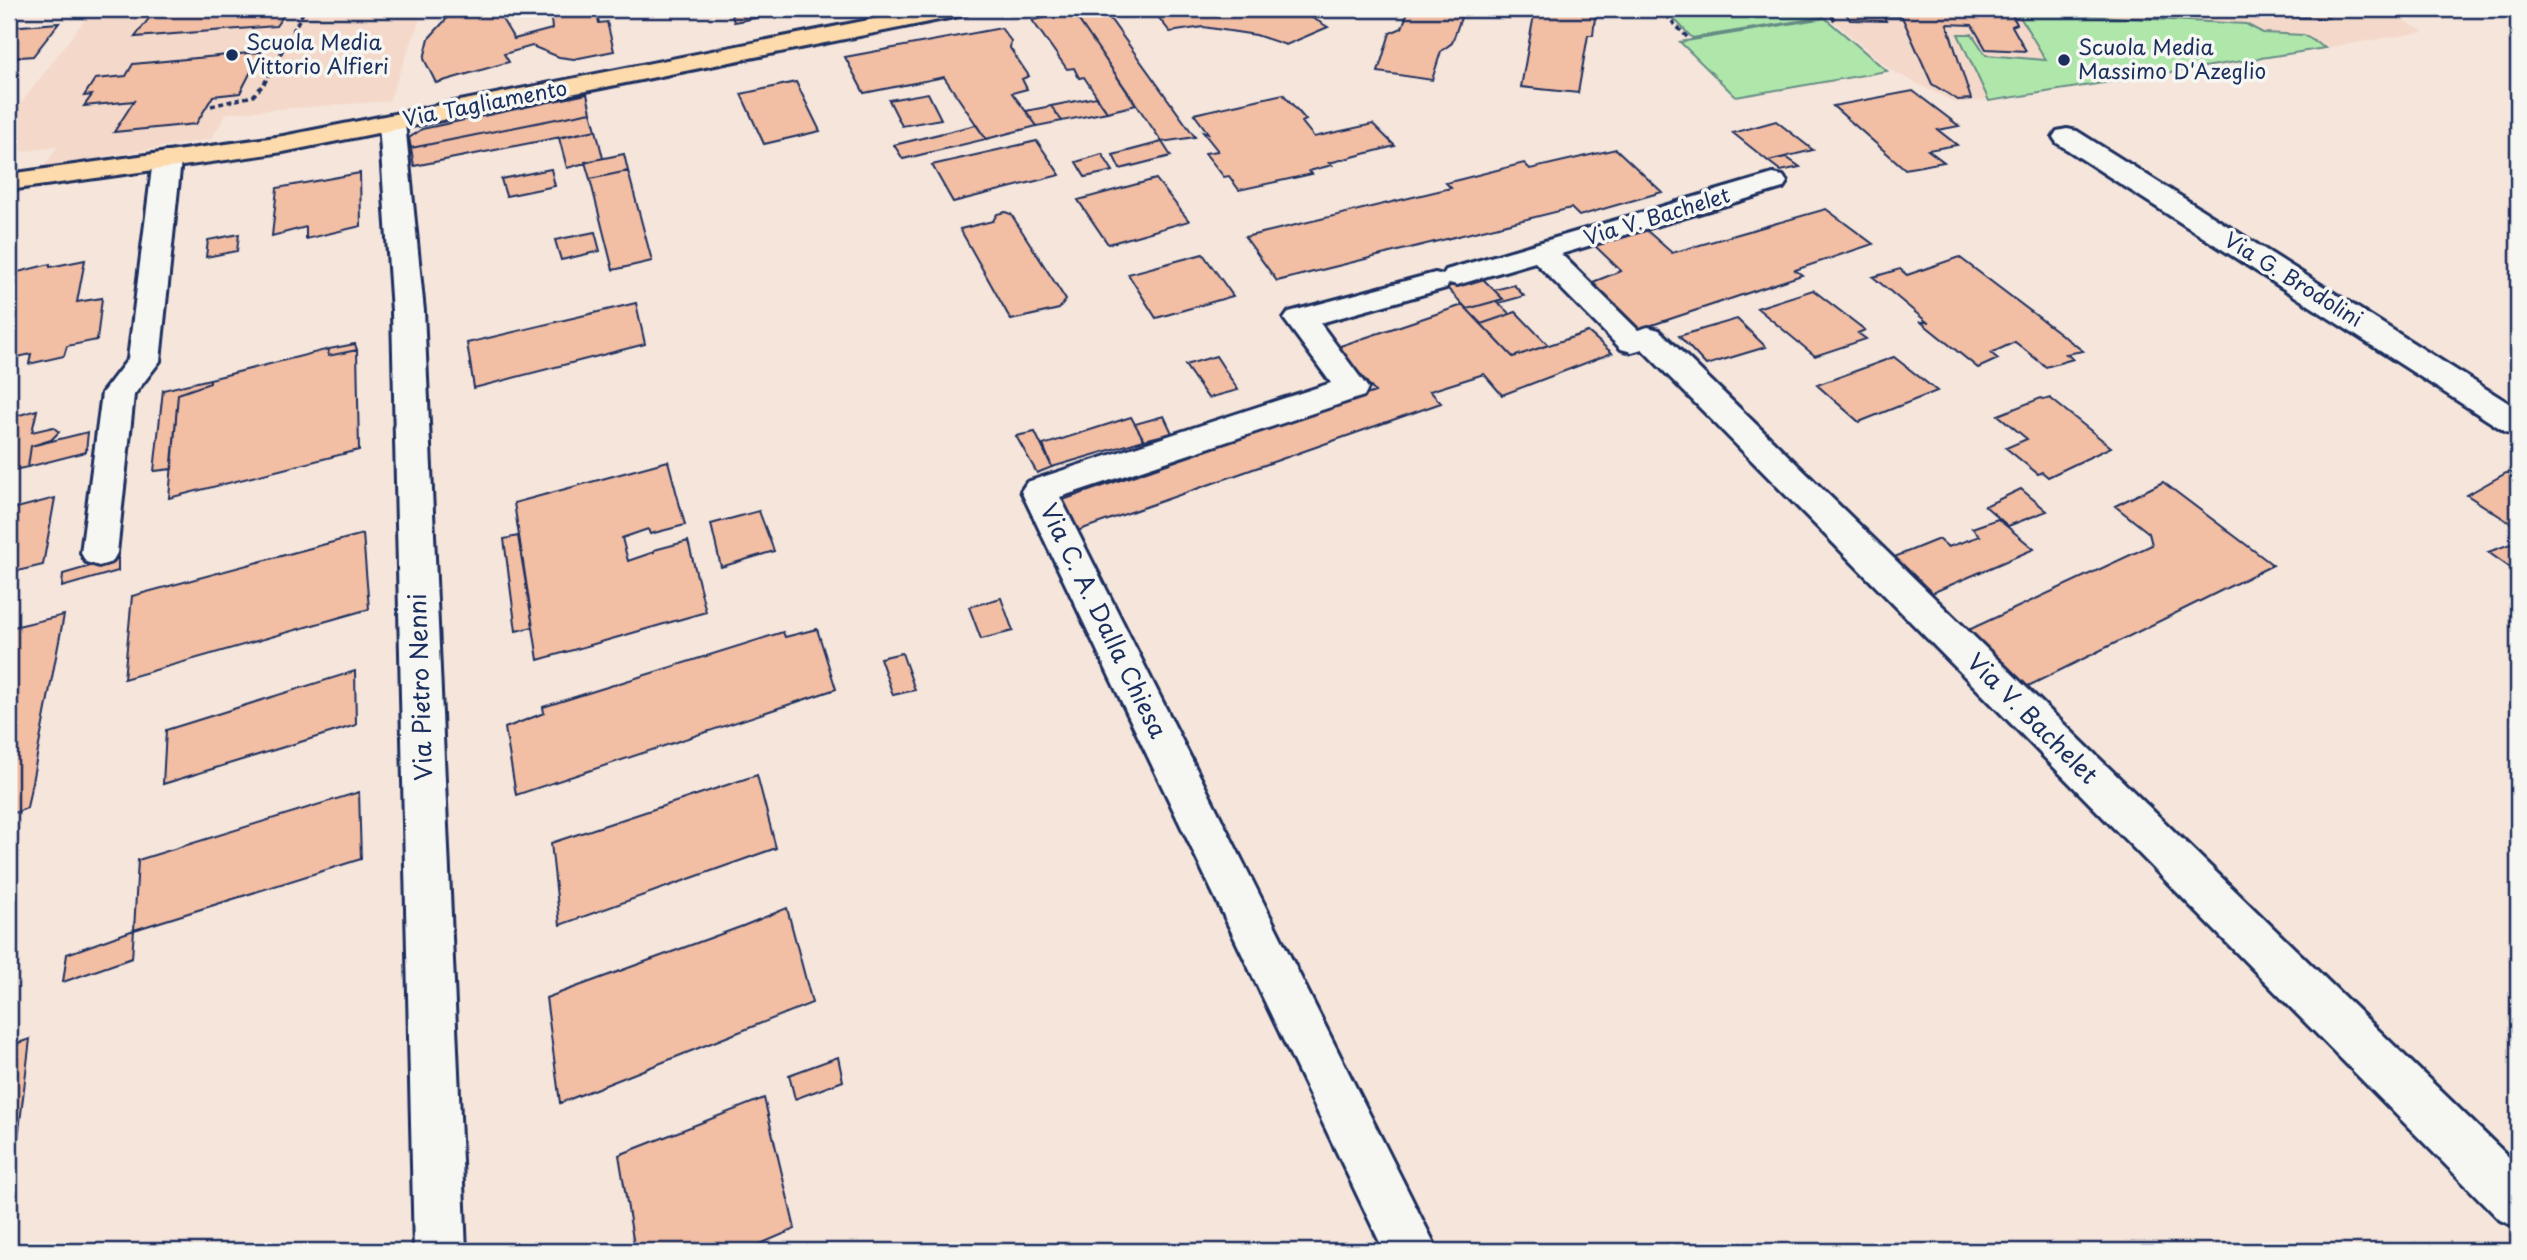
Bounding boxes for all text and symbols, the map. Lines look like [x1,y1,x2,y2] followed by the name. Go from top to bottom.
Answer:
[246,25,389,81] place label: Scuola Media Vittorio Alfieri
[2078,30,2266,86] place label: Scuola Media Massimo D'Azeglio
[224,47,240,63] marker: Scuola Media Vittorio Alfieri
[2056,52,2072,68] marker: Scuola Media Massimo D'Azeglio
[400,70,569,134] street label: Via Tagliamento
[1579,178,1733,252] street label: Via V. Bachelet
[2219,223,2370,334] street label: Via G. Brodolini
[1032,497,1177,744] street label: Via C. A. Dalla Chiesa
[398,593,440,781] street label: Via Pietro Nenni
[1960,644,2107,792] street label: Via V. Bachelet

